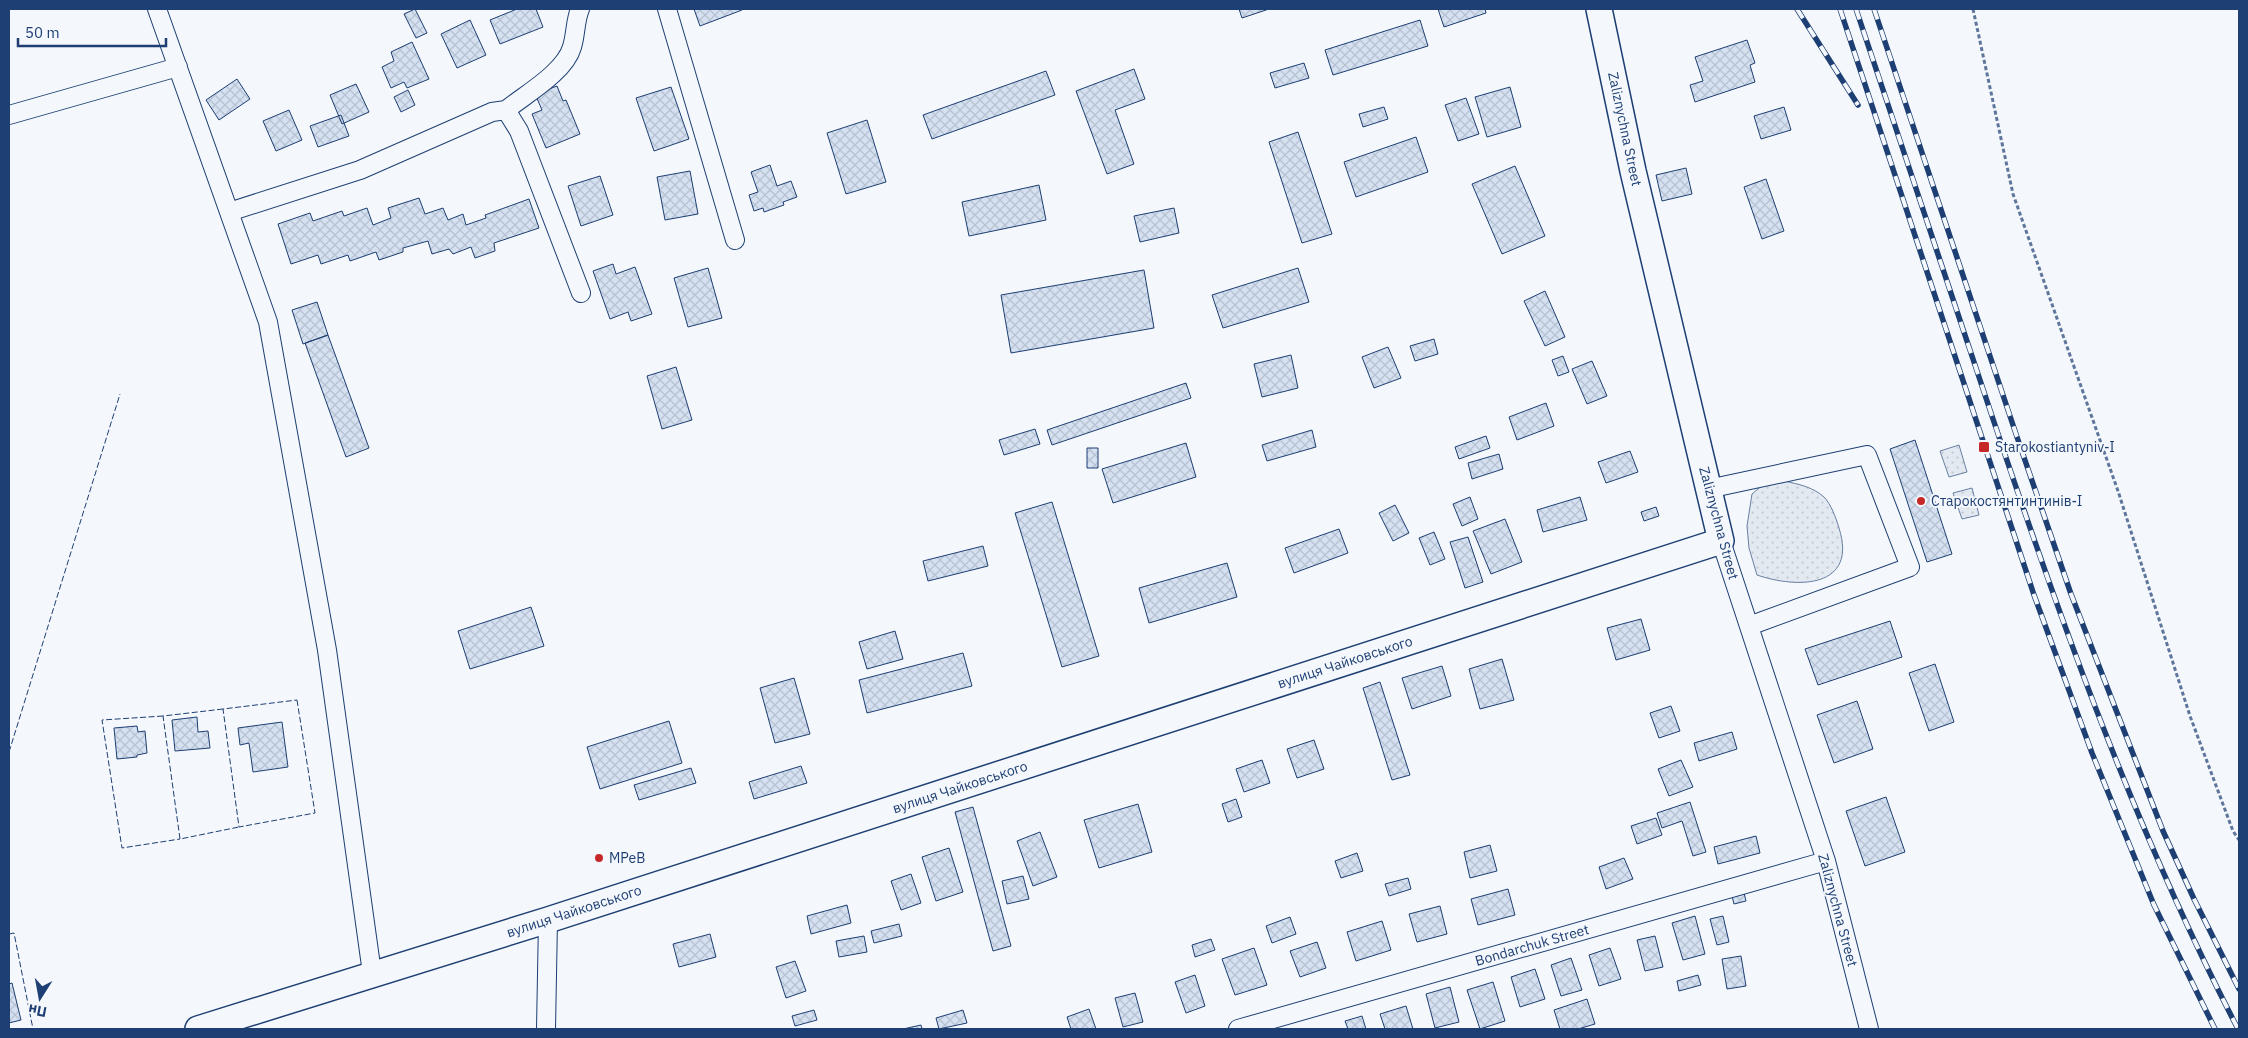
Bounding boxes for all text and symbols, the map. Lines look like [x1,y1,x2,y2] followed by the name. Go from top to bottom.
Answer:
[18,15,165,47] scale bar
[25,23,60,42] text: 50 m
[1604,70,1646,188] street label: Zaliznychna Street
[1995,438,2115,456] place label: Starokostiantyniv-I
[1977,440,1991,454] marker: Starokostiantyniv-I
[1695,465,1743,582] street label: Zaliznychna Street
[1931,492,2082,510] place label: Старокостянтинтинів-І
[1915,495,1927,507] marker: Старокостянтинтинів-І
[1275,632,1415,692] street label: вулиця Чайковського
[890,757,1030,817] street label: вулиця Чайковського
[609,849,645,867] place label: МРеВ
[593,852,605,864] marker: МРеВ
[1814,852,1862,969] street label: Zaliznychna Street
[504,881,644,941] street label: вулиця Чайковського
[1473,920,1591,970] street label: Bondarchuk Street
[15,973,65,1023] north arrow
[27,1000,48,1021] text: Пн

